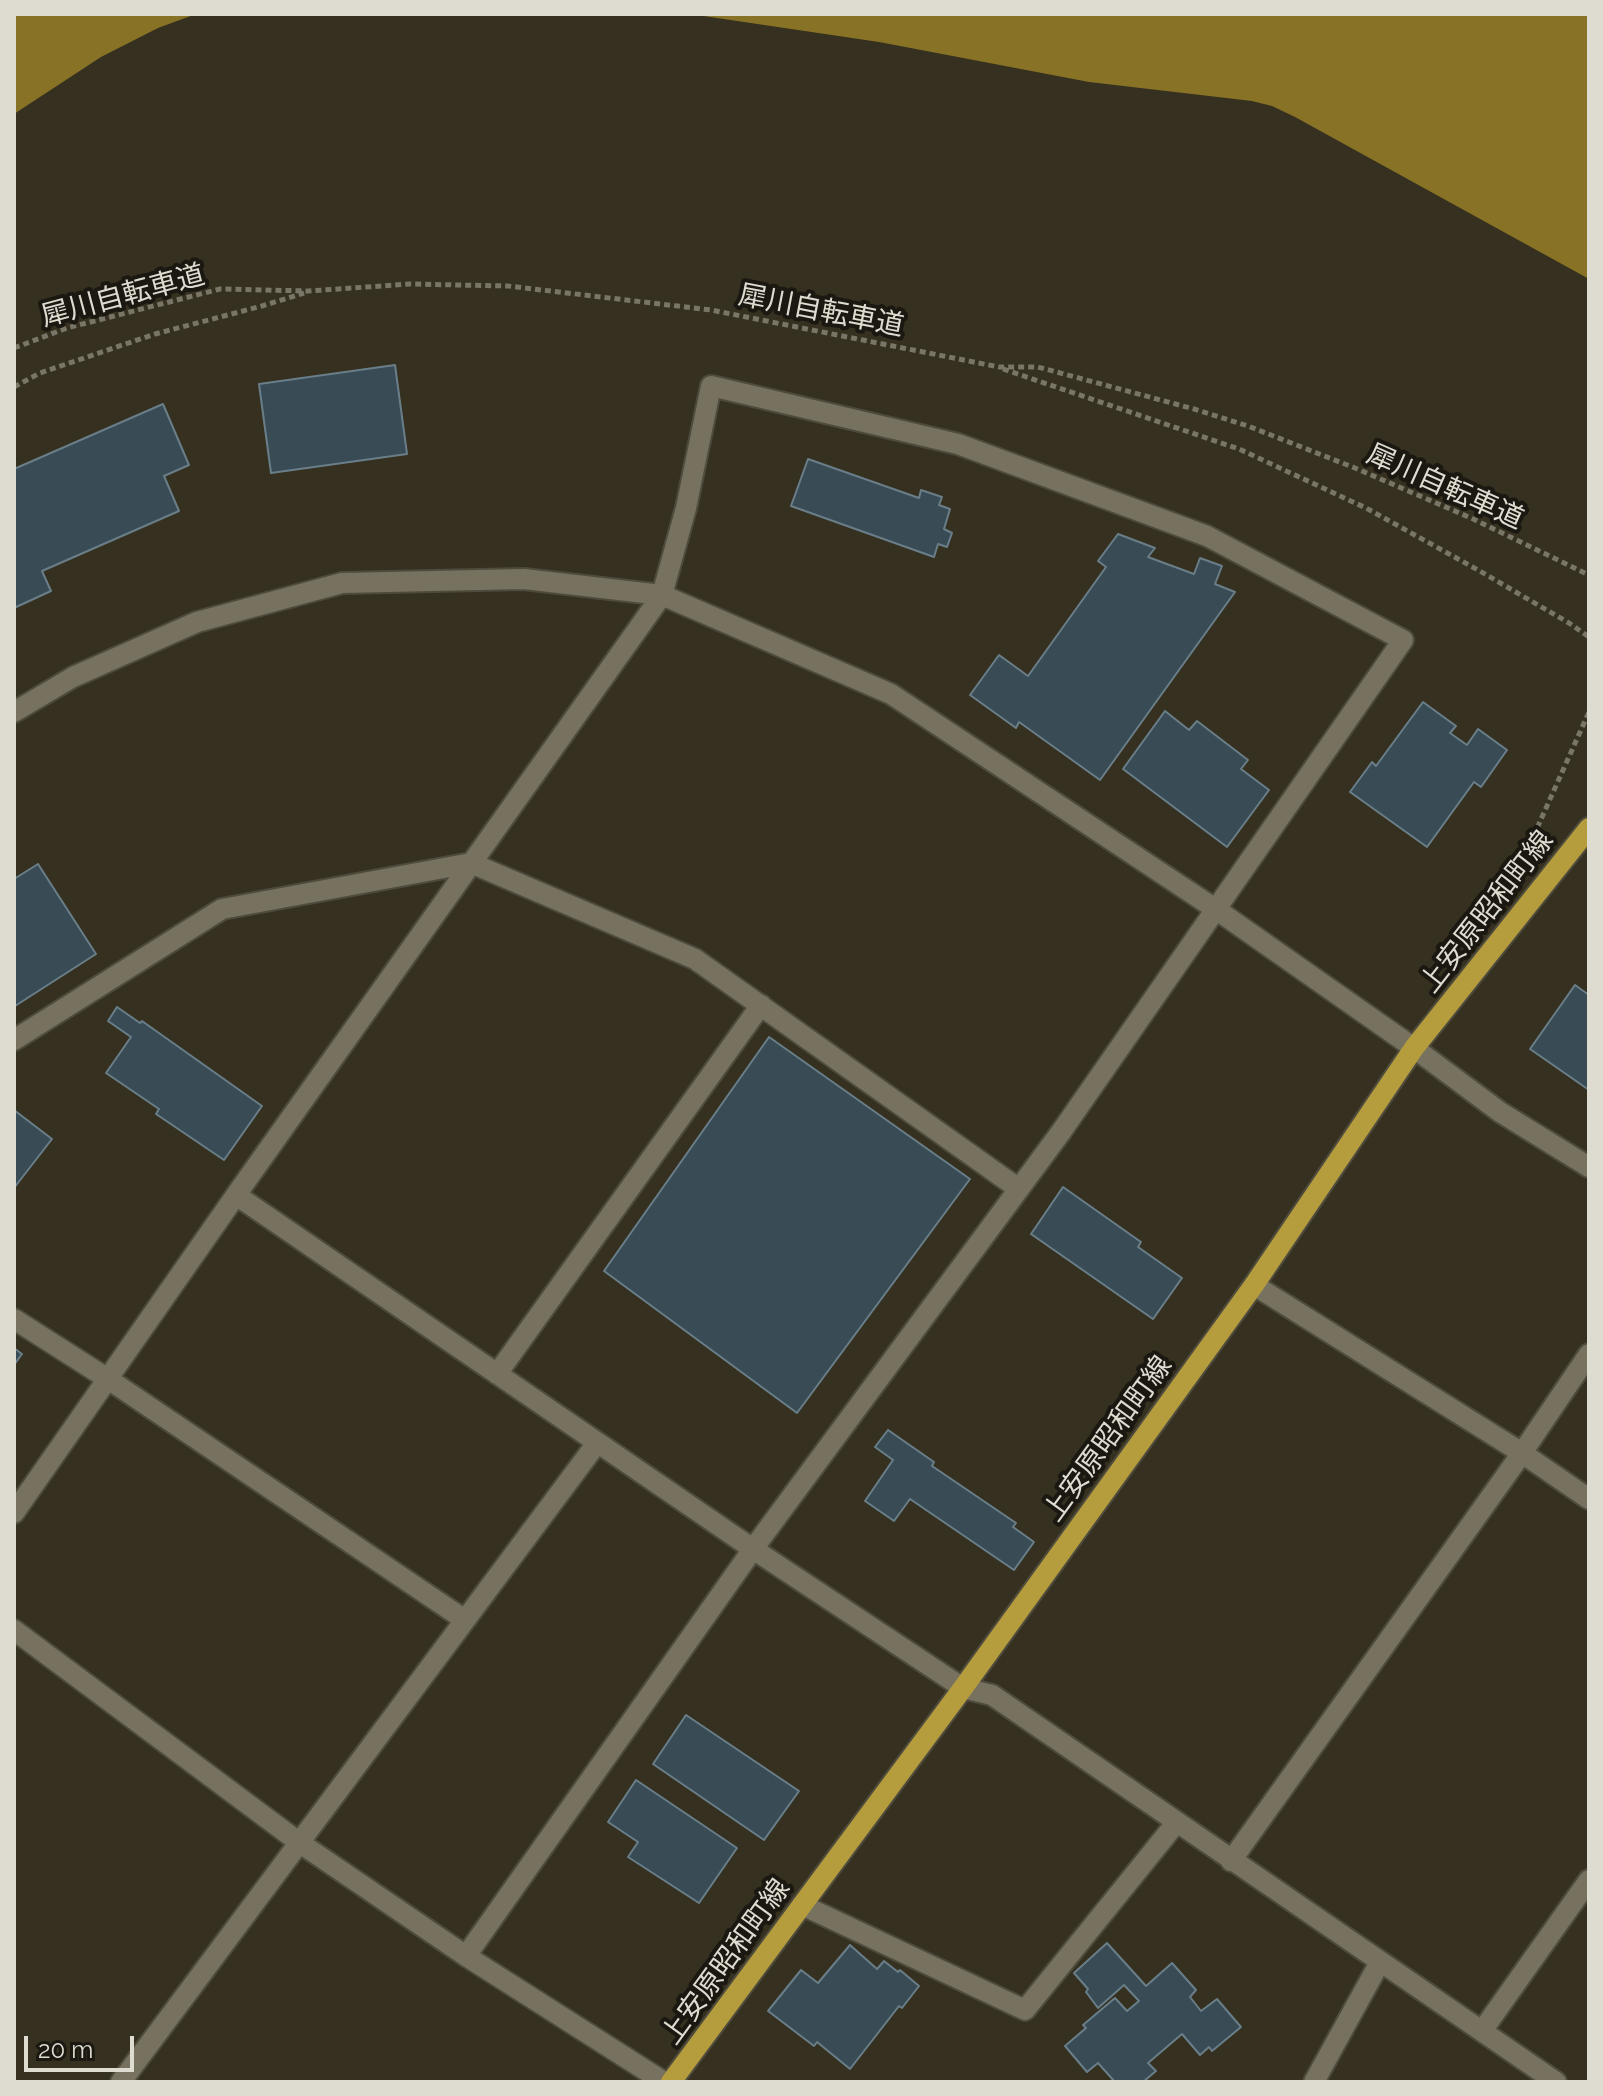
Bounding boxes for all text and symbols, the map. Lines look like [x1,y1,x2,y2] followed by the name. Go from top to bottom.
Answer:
[38,258,208,334] street label: 犀川自転車道
[735,278,907,344] street label: 犀川自転車道
[1361,437,1529,537] street label: 犀川自転車道
[1413,824,1561,1000] street label: 上安原昭和町線
[1037,1350,1179,1528] street label: 上安原昭和町線
[655,1873,797,2051] street label: 上安原昭和町線
[28,2020,138,2070] scale bar
[38,2035,93,2064] text: 20 m

